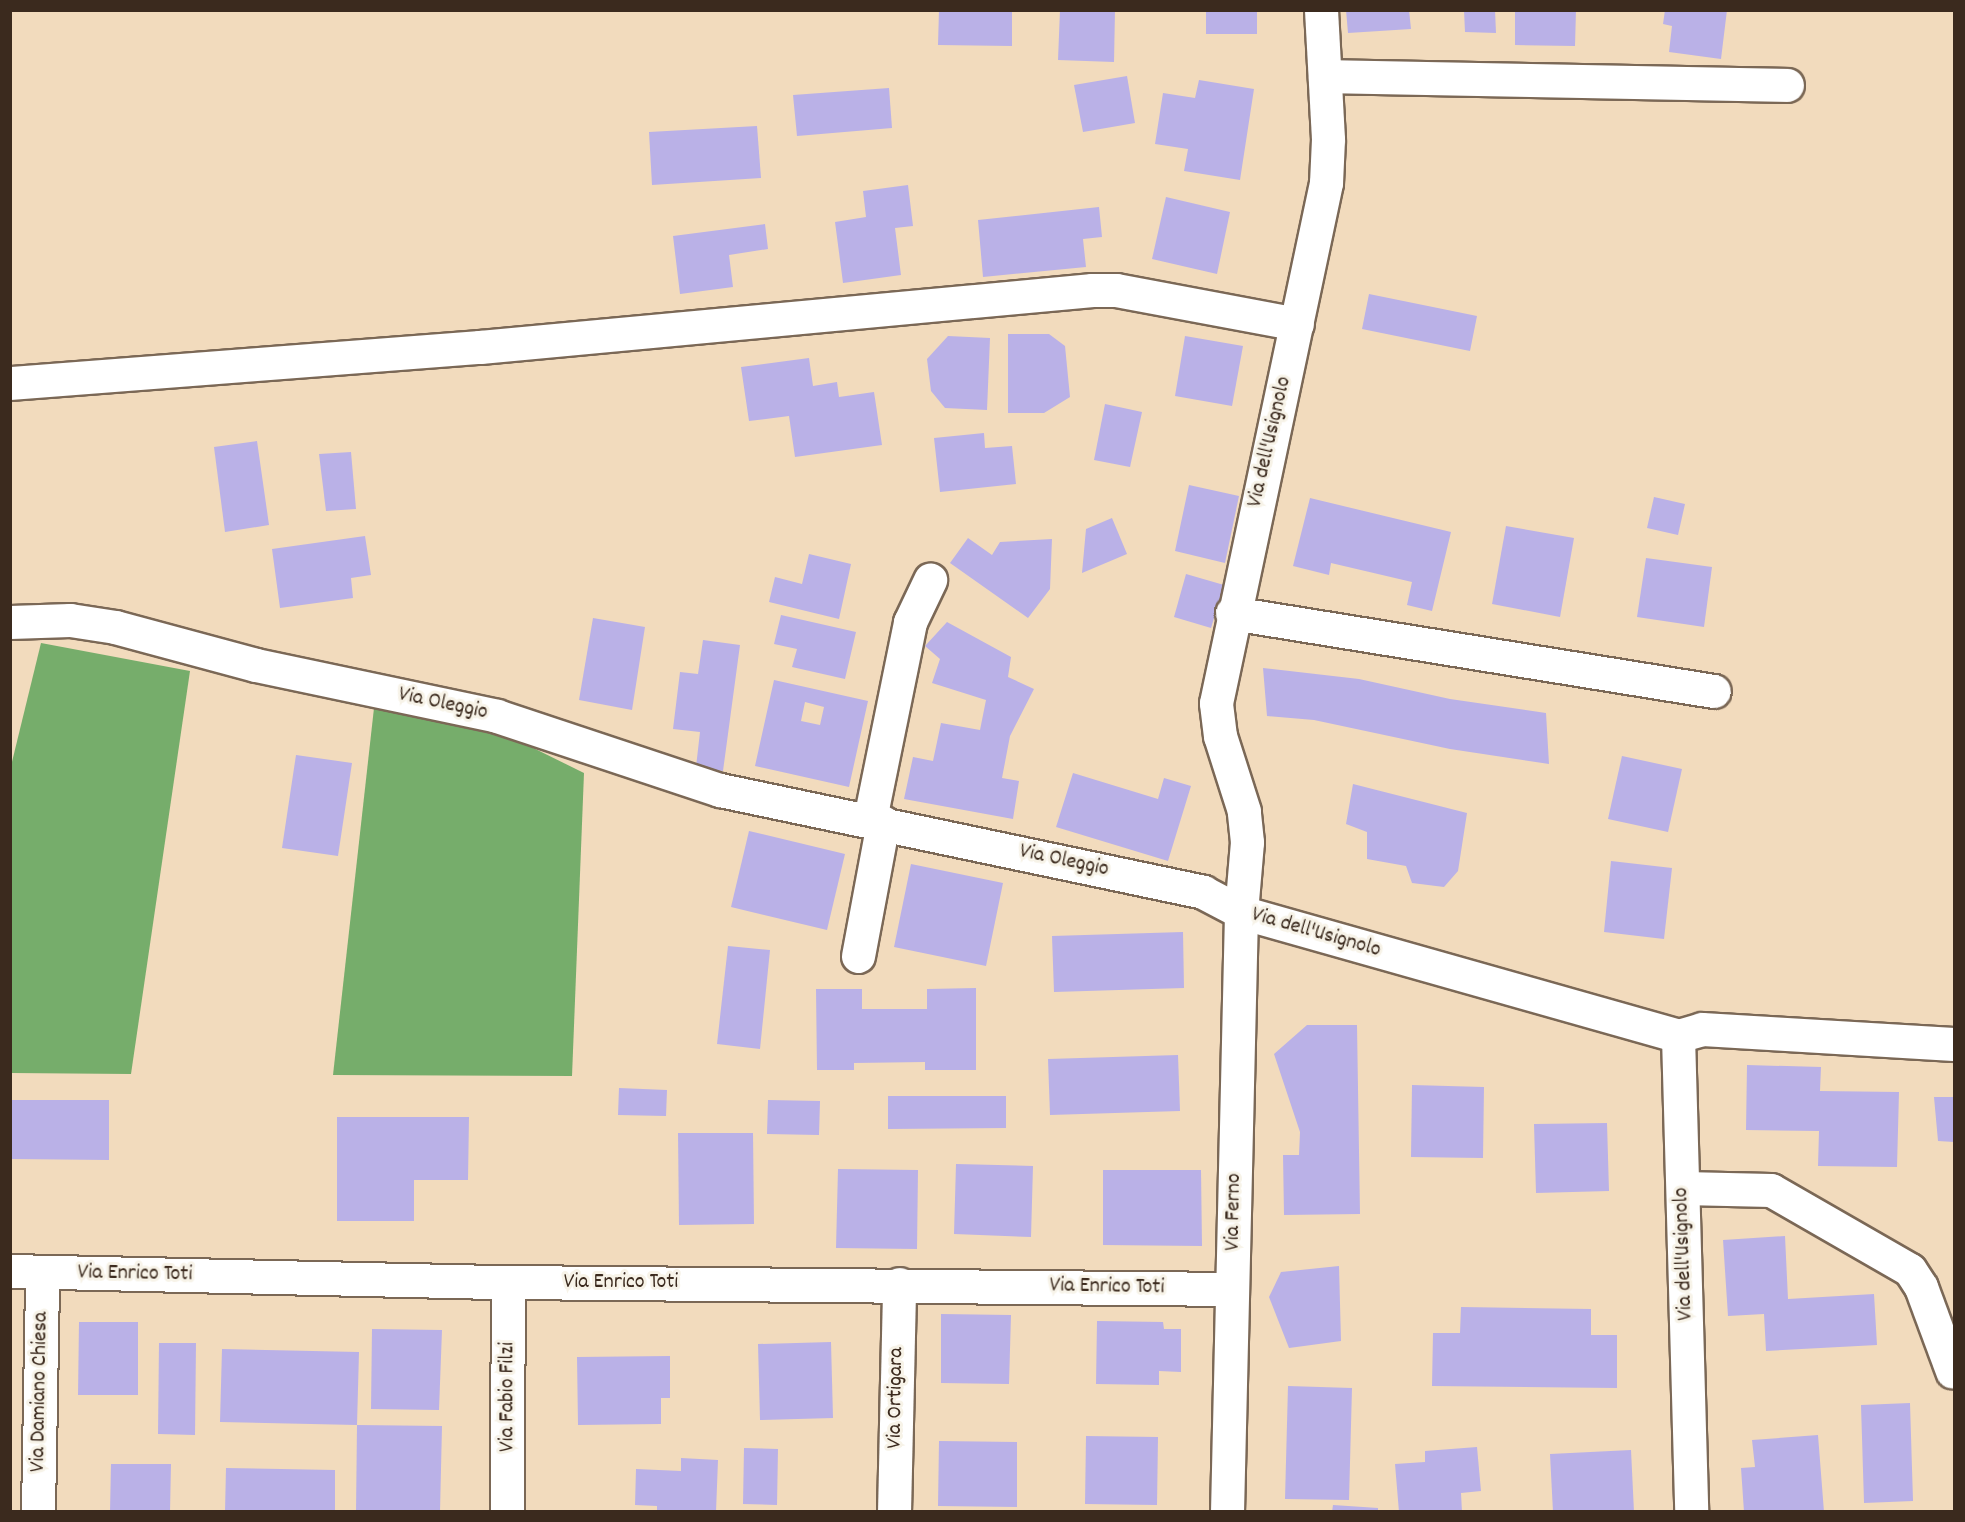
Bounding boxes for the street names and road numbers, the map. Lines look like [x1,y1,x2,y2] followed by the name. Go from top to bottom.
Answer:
[1242,374,1298,510] street label: Via dell'Usignolo
[396,682,490,726] street label: Via Oleggio
[1017,839,1111,883] street label: Via Oleggio
[1248,902,1384,964] street label: Via dell'Usignolo
[1220,1173,1248,1251] street label: Via Ferno
[1668,1187,1700,1321] street label: Via dell'Usignolo
[77,1260,193,1288] street label: Via Enrico Toti
[564,1270,678,1296] street label: Via Enrico Toti
[1049,1273,1165,1301] street label: Via Enrico Toti
[25,1312,55,1472] street label: Via Damiano Chiesa
[495,1342,521,1452] street label: Via Fabio Filzi
[882,1347,910,1449] street label: Via Ortigara

